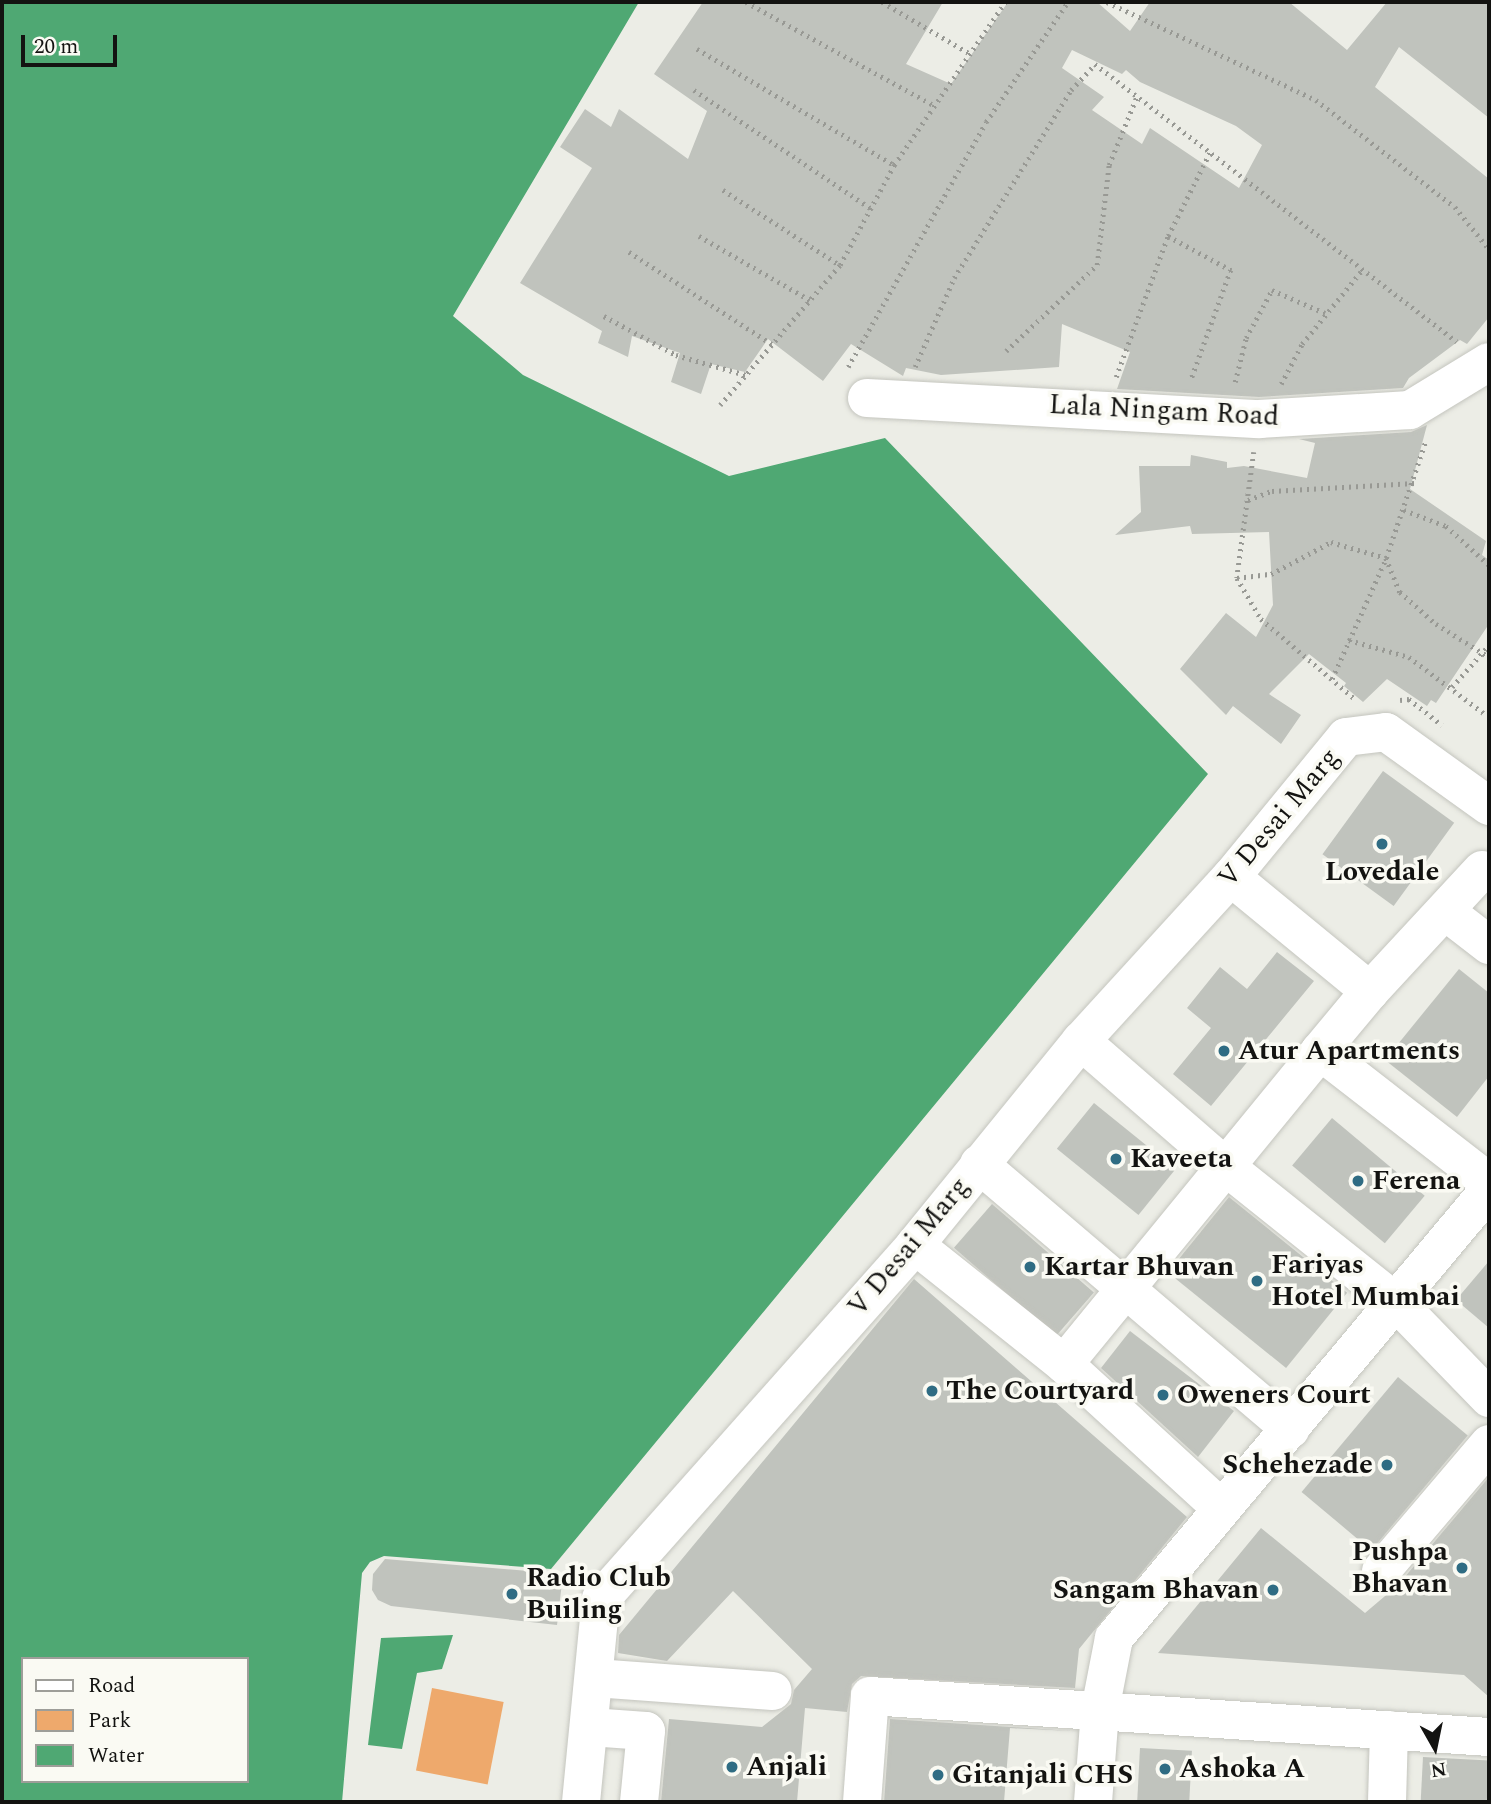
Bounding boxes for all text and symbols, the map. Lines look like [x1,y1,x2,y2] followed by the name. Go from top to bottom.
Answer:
[24,21,121,65] scale bar
[34,31,78,63] text: 20 m
[1048,388,1280,434] street label: Lala Ningam Road
[1211,742,1347,894] street label: V Desai Marg
[1374,836,1390,852] marker: Lovedale
[1325,855,1439,889] place label: Lovedale
[1238,1034,1460,1068] place label: Atur Apartments
[1216,1043,1232,1059] marker: Atur Apartments
[1130,1142,1232,1176] place label: Kaveeta
[1108,1151,1124,1167] marker: Kaveeta
[1372,1164,1461,1198] place label: Ferena
[841,1171,977,1323] street label: V Desai Marg
[1350,1173,1366,1189] marker: Ferena
[1271,1248,1460,1314] place label: Fariyas Hotel Mumbai
[1044,1250,1234,1284] place label: Kartar Bhuvan
[1022,1259,1038,1275] marker: Kartar Bhuvan
[1249,1273,1265,1289] marker: Fariyas Hotel Mumbai
[946,1374,1134,1408] place label: The Courtyard
[1177,1378,1371,1412] place label: Oweners Court
[924,1383,940,1399] marker: The Courtyard
[1155,1387,1171,1403] marker: Oweners Court
[1222,1448,1373,1482] place label: Schehezade
[1379,1457,1395,1473] marker: Schehezade
[1352,1535,1448,1601] place label: Pushpa Bhavan
[1454,1560,1470,1576] marker: Pushpa Bhavan
[526,1561,671,1627] place label: Radio Club Builing
[1053,1573,1259,1607] place label: Sangam Bhavan
[1265,1582,1281,1598] marker: Sangam Bhavan
[504,1586,520,1602] marker: Radio Club Builing
[21,1657,248,1783] legend
[88,1670,135,1702] text: Road
[88,1705,131,1737] text: Park
[1400,1713,1470,1783] north arrow
[88,1740,144,1772] text: Water
[746,1750,827,1784] place label: Anjali
[1179,1752,1305,1786] place label: Ashoka A
[1428,1754,1448,1785] text: N
[952,1758,1133,1792] place label: Gitanjali CHS
[724,1759,740,1775] marker: Anjali
[1157,1761,1173,1777] marker: Ashoka A
[930,1767,946,1783] marker: Gitanjali CHS

